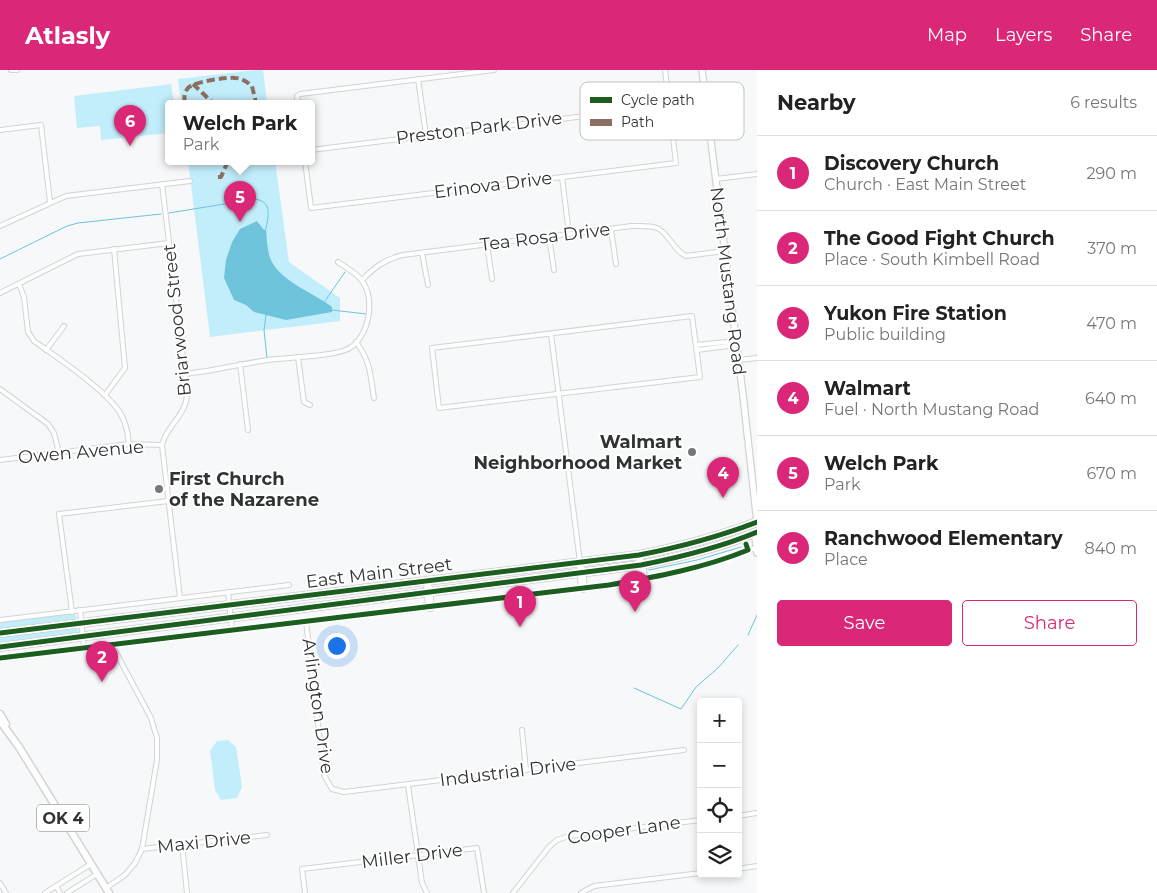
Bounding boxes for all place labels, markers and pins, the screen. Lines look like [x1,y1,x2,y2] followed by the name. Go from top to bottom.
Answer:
[114,105,146,146] pin: 6
[224,181,256,222] pin: 5
[474,431,682,474] place label: Walmart Neighborhood Market
[686,446,698,458] marker: Walmart Neighborhood Market
[707,457,739,498] pin: 4
[169,468,319,511] place label: First Church of the Nazarene
[153,483,165,495] marker: First Church of the Nazarene
[619,571,651,612] pin: 3
[504,586,536,627] pin: 1
[86,641,118,682] pin: 2

